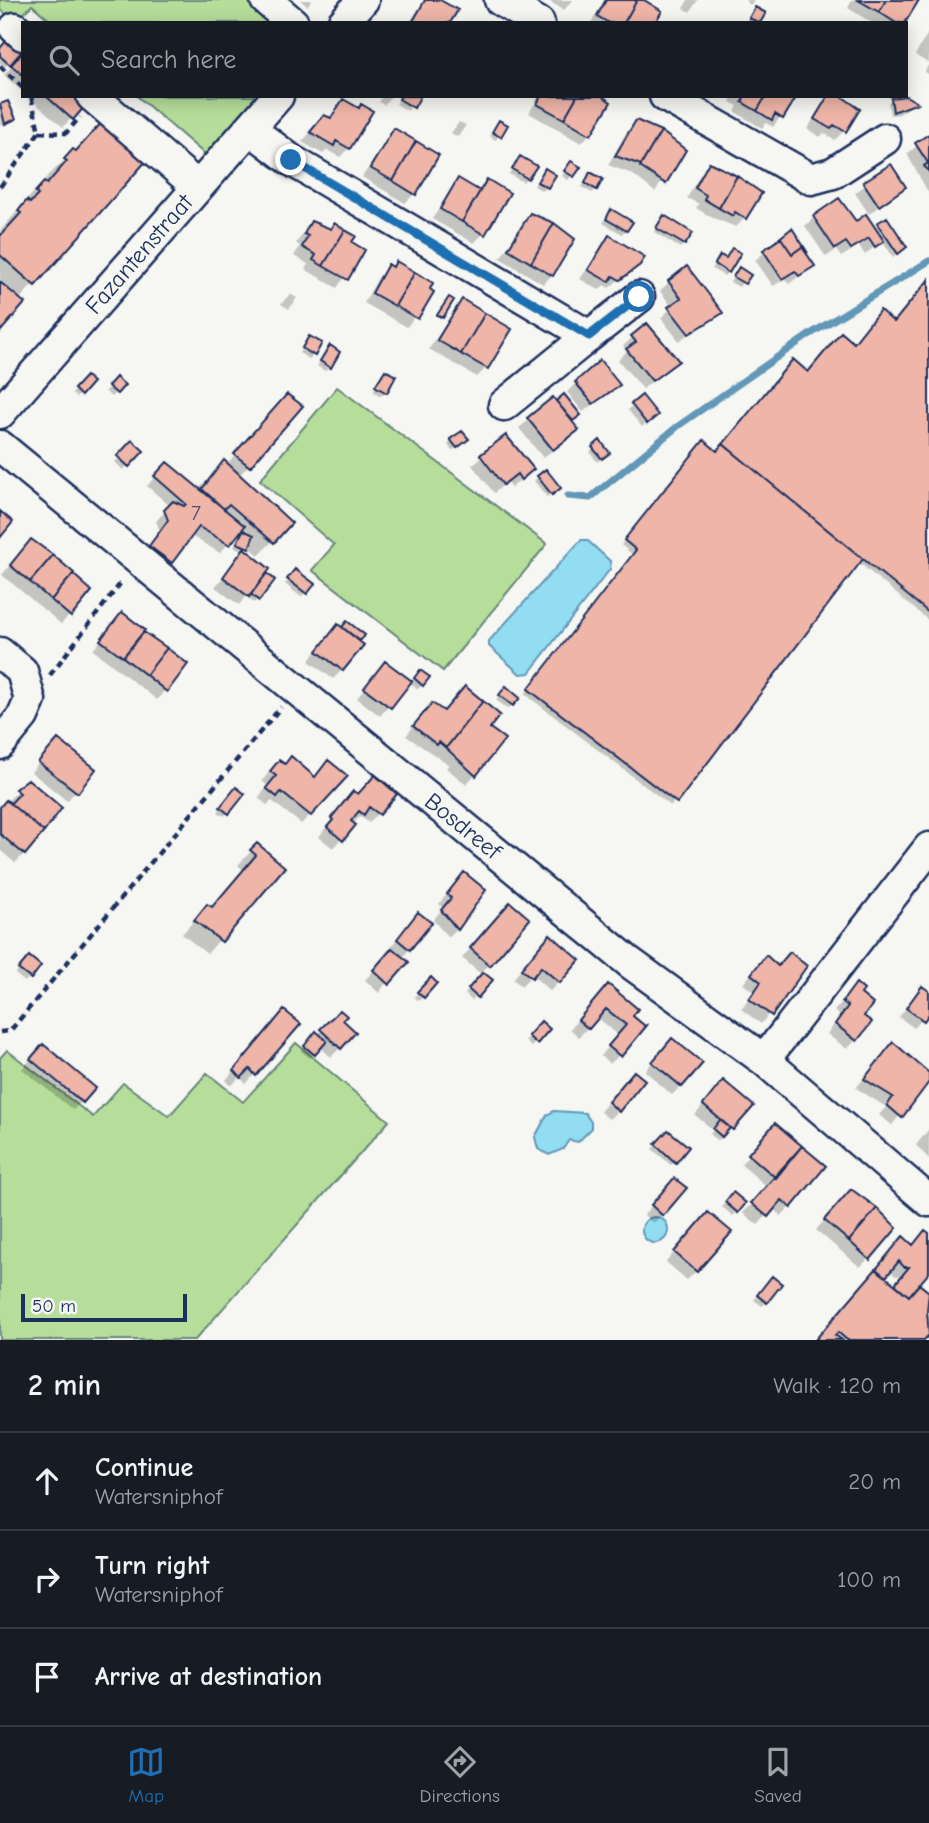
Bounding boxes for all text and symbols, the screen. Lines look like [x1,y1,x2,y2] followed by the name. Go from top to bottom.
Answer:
[21,21,908,98] search box
[45,41,83,79] icon: search
[101,45,236,75] text: Search here
[275,144,306,175] route end
[79,188,199,320] street label: Fazantenstraat
[623,281,654,312] route start
[191,501,201,525] house number: 7
[419,787,508,866] street label: Bosdreef
[21,1291,187,1323] scale bar
[32,1295,76,1317] text: 50 m
[28,1368,101,1403] text: 2 min
[773,1372,901,1399] text: Walk · 120 m
[95,1453,193,1483] text: Continue
[28,1462,66,1500] icon: ahead
[848,1468,901,1495] text: 20 m
[95,1483,222,1510] text: Watersniphof
[95,1551,209,1581] text: Turn right
[28,1560,66,1598] icon: right
[837,1566,901,1593] text: 100 m
[95,1581,222,1608] text: Watersniphof
[28,1658,66,1696] icon: arrive
[95,1662,322,1692] text: Arrive at destination
[127,1743,165,1807] tab: Map
[420,1743,500,1807] tab: Directions
[754,1743,802,1807] tab: Saved

